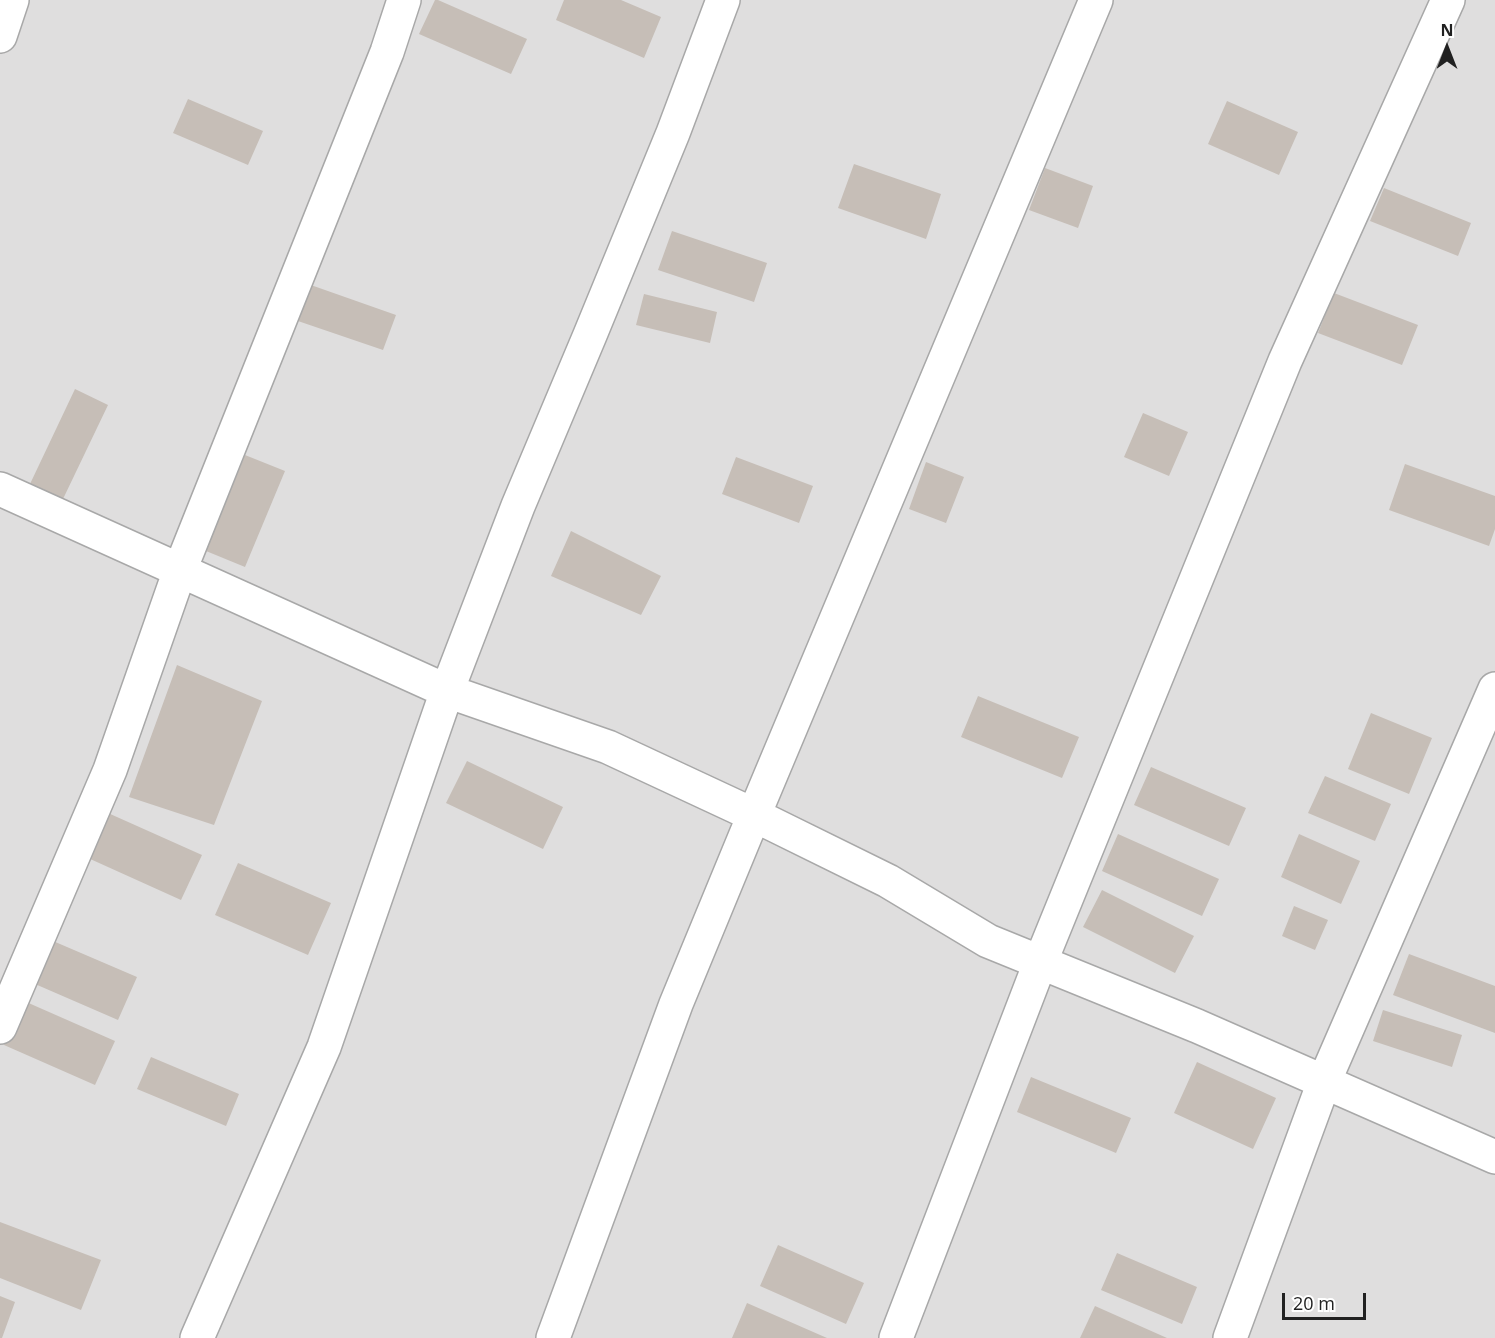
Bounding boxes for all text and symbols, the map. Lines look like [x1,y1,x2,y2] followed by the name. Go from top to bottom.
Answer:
[1417,18,1477,78] north arrow
[1440,19,1454,41] text: N
[1285,1281,1369,1319] scale bar
[1293,1291,1335,1315] text: 20 m

